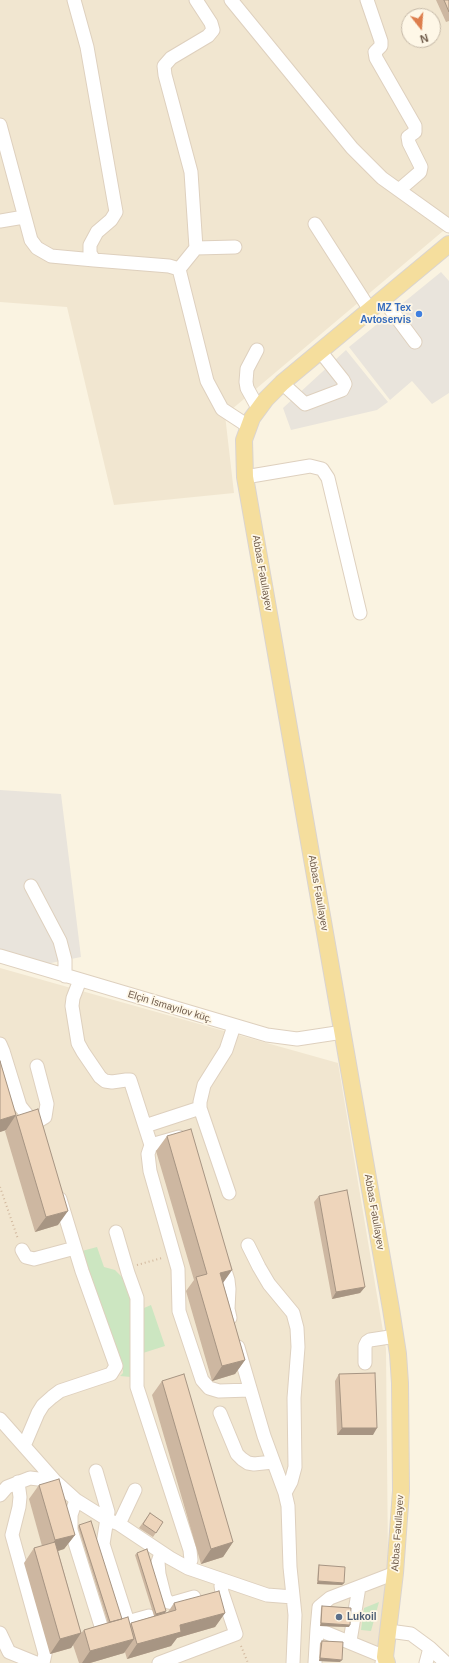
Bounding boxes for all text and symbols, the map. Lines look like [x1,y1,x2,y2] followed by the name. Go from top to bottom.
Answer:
[401,8,441,48] north arrow
[419,32,430,45] text: N
[360,302,411,326] place label: MZ Tex Avtoservis
[414,309,424,319] marker: MZ Tex Avtoservis
[249,534,275,612] street label: Abbas Fətullayev
[305,854,331,932] street label: Abbas Fətullayev
[126,988,214,1026] street label: Elçin İsmayılov küç.
[361,1173,387,1251] street label: Abbas Fətullayev
[389,1494,407,1572] street label: Abbas Fətullayev
[347,1611,376,1623] place label: Lukoil
[334,1612,344,1622] marker: Lukoil

